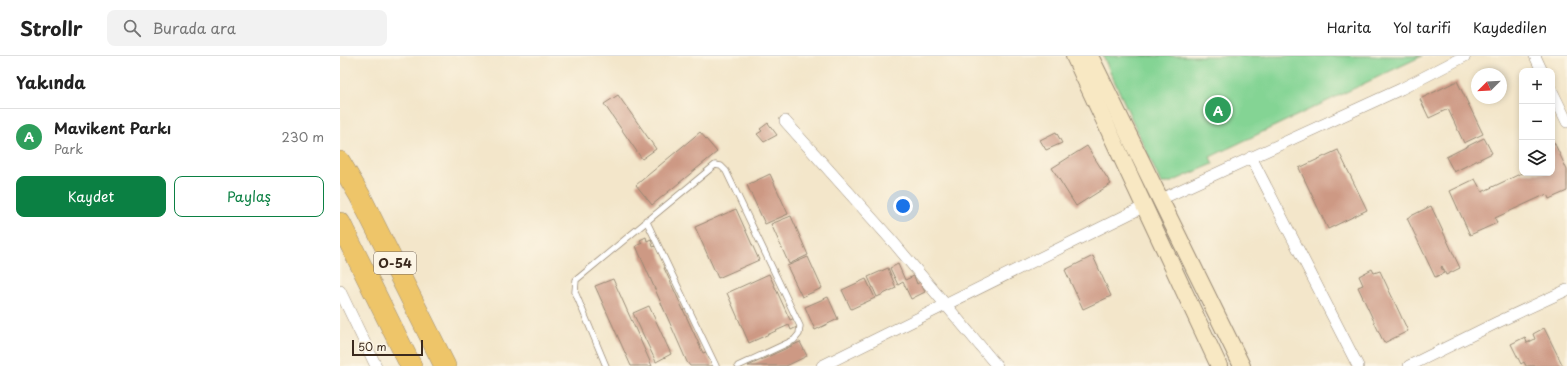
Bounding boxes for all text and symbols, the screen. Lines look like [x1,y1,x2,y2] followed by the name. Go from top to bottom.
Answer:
[107,10,387,46] search box
[20,14,83,42] text: Strollr
[153,16,236,39] text: Burada ara
[121,17,143,39] icon: search
[1327,17,1371,38] text: Harita
[1393,17,1451,38] text: Yol tarifi
[1473,17,1547,38] text: Kaydedilen
[1471,68,1507,104] north arrow
[1519,68,1555,176] map controls
[1519,68,1555,104] button: +
[16,69,86,95] text: Yakında
[1205,95,1231,125] pin: A
[1519,104,1555,140] button: −
[54,116,171,139] text: Mavikent Parkı
[24,127,34,146] text: A
[282,127,324,146] text: 230 m
[54,139,83,158] text: Park
[1519,140,1555,176] button: layers
[16,176,166,217] button: Kaydet
[174,176,324,217] button: Paylaş
[893,196,913,216] your location
[374,252,416,274] road number: O-54
[352,338,423,357] scale bar
[358,338,387,355] text: 50 m

